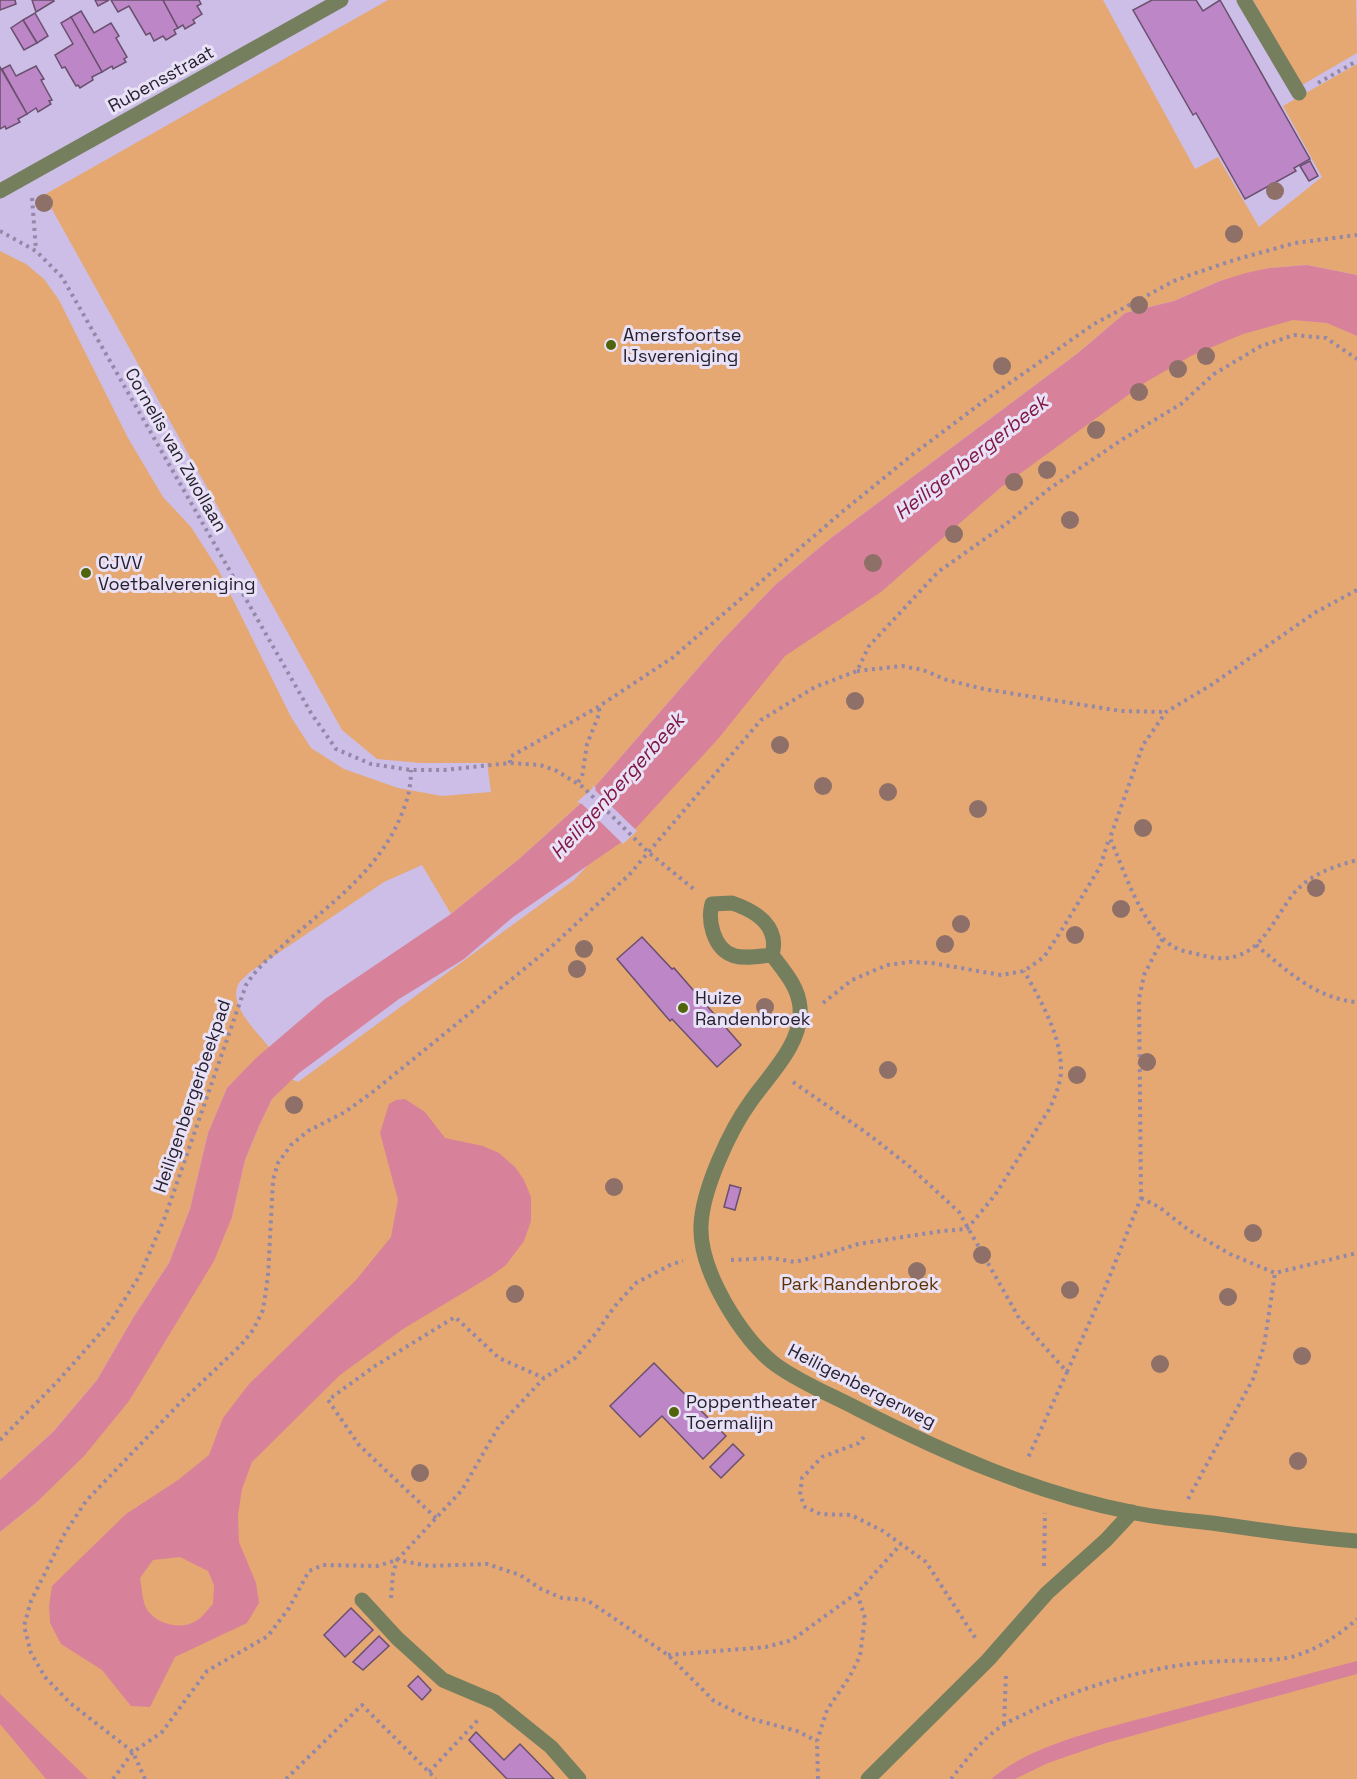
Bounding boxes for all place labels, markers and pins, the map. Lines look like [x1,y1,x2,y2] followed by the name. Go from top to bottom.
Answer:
[623,323,741,367] place label: Amersfoortse IJsvereniging
[604,338,618,352] marker: Amersfoortse IJsvereniging
[98,551,256,595] place label: CJVV Voetbalvereniging
[79,566,93,580] marker: CJVV Voetbalvereniging
[695,986,811,1030] place label: Huize Randenbroek
[676,1001,690,1015] marker: Huize Randenbroek
[686,1390,818,1434] place label: Poppentheater Toermalijn
[667,1405,681,1419] marker: Poppentheater Toermalijn

